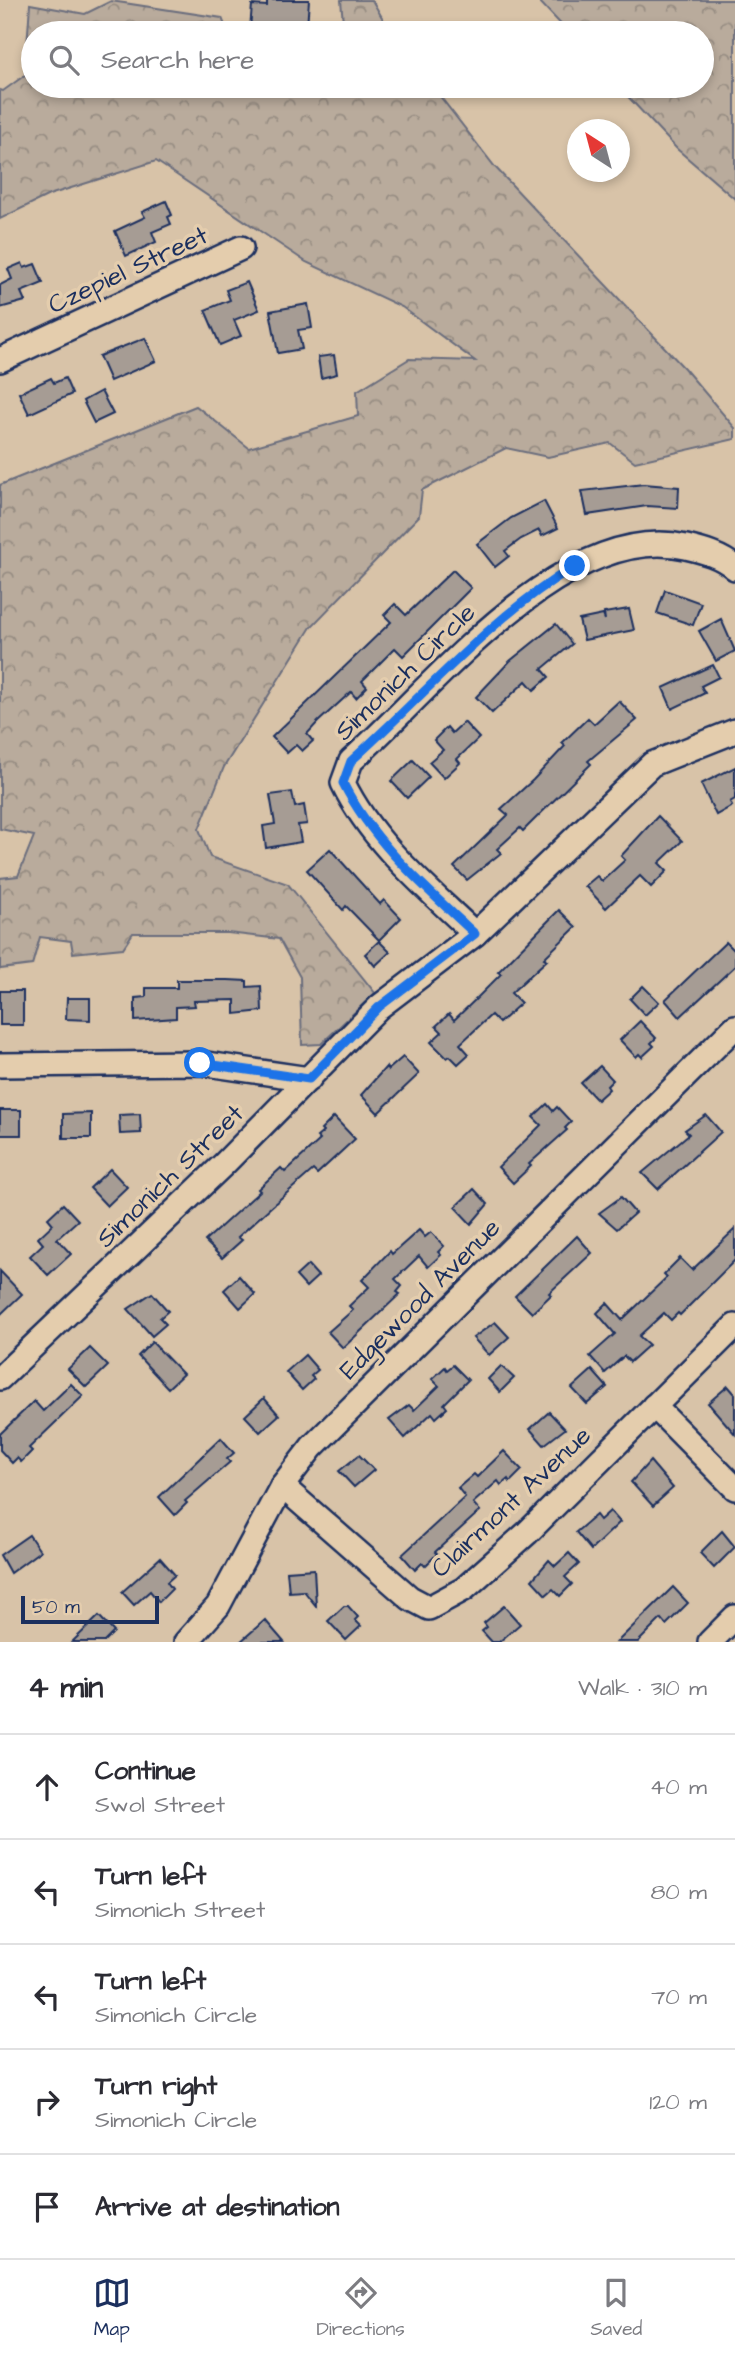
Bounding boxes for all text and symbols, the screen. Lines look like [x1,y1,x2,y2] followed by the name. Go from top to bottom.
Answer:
[21,21,714,98] search box
[45,41,83,79] icon: search
[101,42,254,78] text: Search here
[567,119,630,182] north arrow
[42,217,214,323] street label: Czepiel Street
[559,550,590,581] route end
[327,595,483,749] street label: Simonich Circle
[184,1047,215,1078] route start
[88,1096,252,1256] street label: Simonich Street
[331,1210,510,1389] street label: Edgewood Avenue
[423,1418,599,1586] street label: Clairmont Avenue
[21,1593,159,1625] scale bar
[32,1594,80,1621] text: 50 m
[28,1667,103,1709] text: 4 min
[578,1672,707,1704] text: Walk · 310 m
[95,1753,196,1789] text: Continue
[28,1768,66,1806] icon: ahead
[650,1771,707,1803] text: 40 m
[95,1789,225,1821] text: Swol Street
[95,1858,206,1894] text: Turn left
[28,1873,66,1911] icon: left
[650,1876,707,1908] text: 80 m
[95,1894,265,1926] text: Simonich Street
[95,1963,206,1999] text: Turn left
[28,1978,66,2016] icon: left
[651,1981,707,2013] text: 70 m
[95,1999,257,2031] text: Simonich Circle
[95,2068,217,2104] text: Turn right
[28,2083,66,2121] icon: right
[649,2086,707,2118] text: 120 m
[95,2104,257,2136] text: Simonich Circle
[28,2188,66,2226] icon: arrive
[95,2189,340,2225] text: Arrive at destination
[93,2274,131,2343] tab: Map
[316,2274,405,2343] tab: Directions
[590,2274,642,2343] tab: Saved

